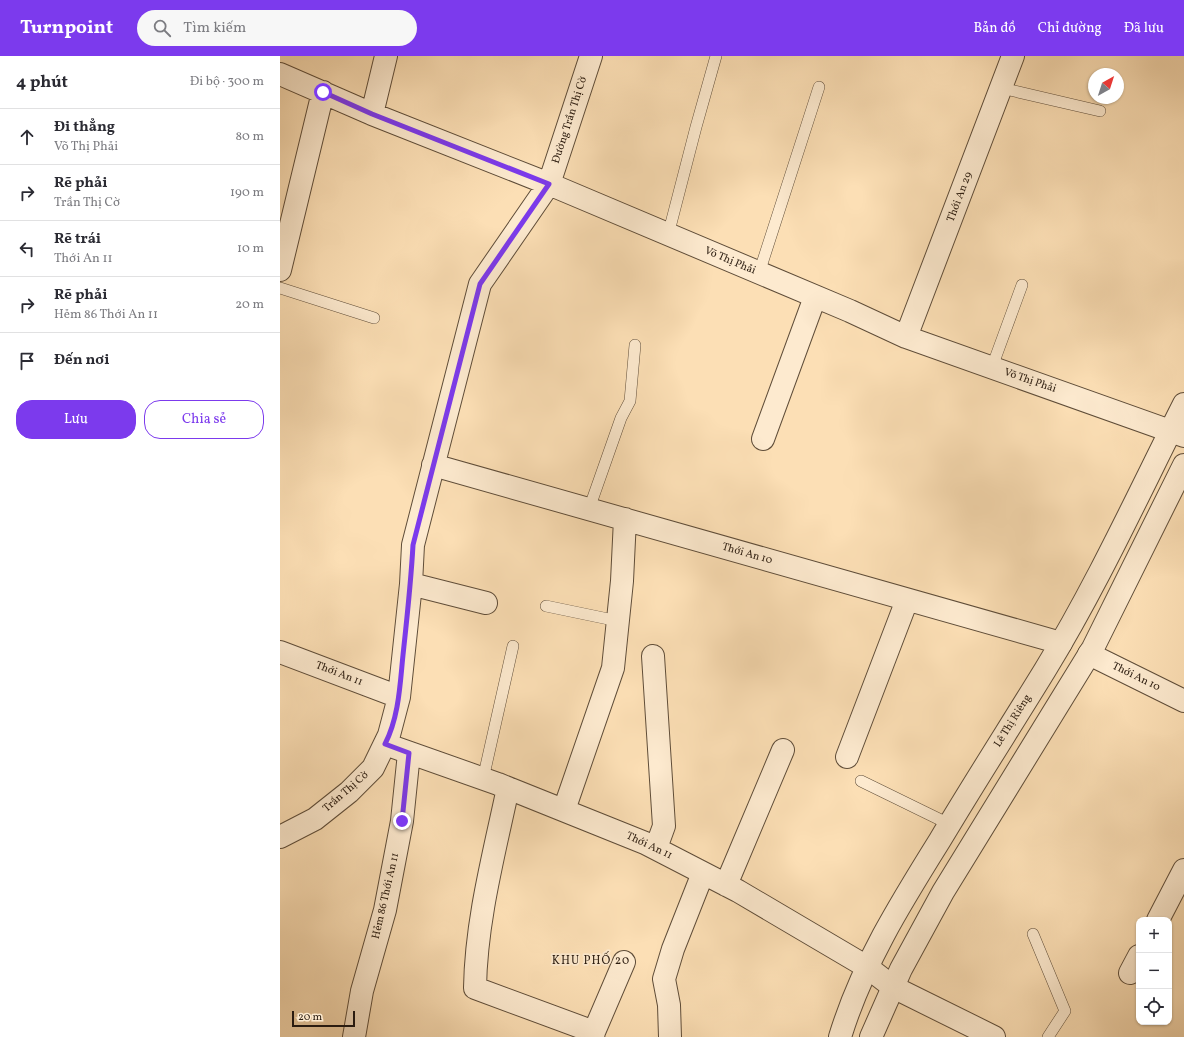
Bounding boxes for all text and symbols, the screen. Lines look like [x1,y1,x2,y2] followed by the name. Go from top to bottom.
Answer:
[137,10,417,46] search box
[20,15,113,41] text: Turnpoint
[151,17,173,39] icon: search
[183,18,246,39] text: Tìm kiếm
[974,19,1016,38] text: Bản đồ
[1038,19,1102,38] text: Chỉ đường
[1124,19,1164,38] text: Đã lưu
[1088,68,1124,104] north arrow
[16,71,68,94] text: 4 phút
[190,73,264,91] text: Đi bộ · 300 m
[549,74,591,166] street label: Đường Trần Thị Cờ
[314,83,332,101] route start
[54,117,115,138] text: Đi thẳng
[16,126,38,148] icon: ahead
[235,128,264,146] text: 80 m
[54,138,118,156] text: Võ Thị Phải
[944,170,977,224] street label: Thới An 29
[54,173,108,194] text: Rẽ phải
[16,182,38,204] icon: right
[230,184,264,202] text: 190 m
[54,194,120,212] text: Trần Thị Cờ
[54,229,101,250] text: Rẽ trái
[16,238,38,260] icon: left
[237,240,264,258] text: 10 m
[702,243,758,279] street label: Võ Thị Phải
[54,250,113,268] text: Thới An 11
[54,285,108,306] text: Rẽ phải
[16,294,38,316] icon: right
[235,296,264,314] text: 20 m
[54,306,158,324] text: Hẻm 86 Thới An 11
[16,350,38,372] icon: arrive
[54,350,110,371] text: Đến nơi
[1002,365,1058,397] street label: Võ Thị Phải
[16,400,136,439] button: Lưu
[144,400,264,439] button: Chia sẻ
[720,540,774,568] street label: Thới An 10
[313,658,365,690] street label: Thới An 11
[1109,659,1163,695] street label: Thới An 10
[991,691,1035,750] street label: Lê Thị Riêng
[320,768,372,816] street label: Trần Thị Cờ
[393,812,411,830] route end
[623,829,675,863] street label: Thới An 11
[369,851,403,941] street label: Hẻm 86 Thới An 11
[1136,917,1172,1025] map controls
[1136,917,1172,953] button: +
[552,951,630,969] district label: KHU PHỐ 20
[1136,953,1172,989] button: −
[1136,989,1172,1025] button: locate
[292,1009,355,1028] scale bar
[298,1010,322,1025] text: 20 m

